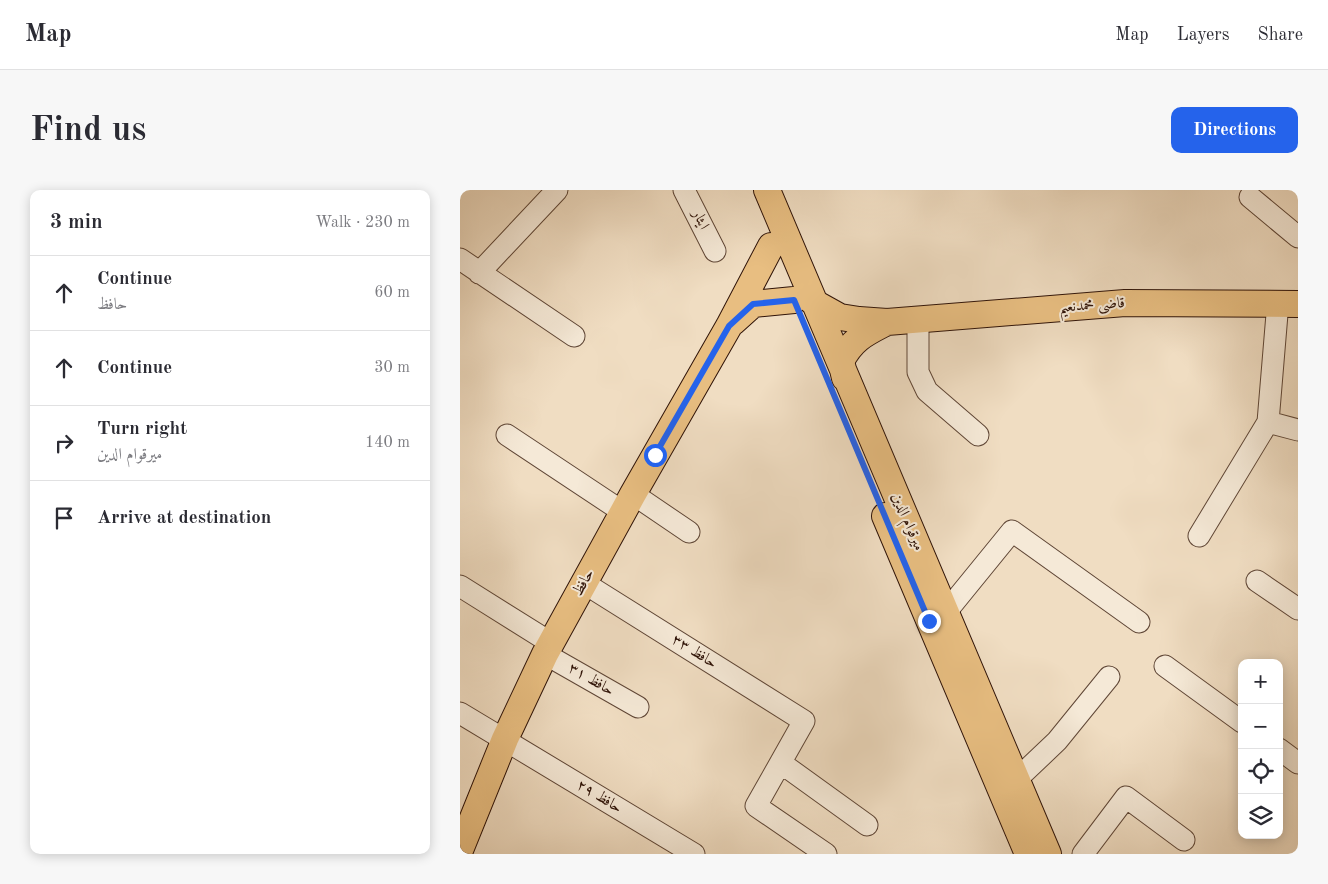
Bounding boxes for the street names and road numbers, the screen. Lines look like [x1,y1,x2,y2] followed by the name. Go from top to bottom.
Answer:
[687,206,711,233] street label: ایثار
[1059,296,1126,322] street label: قاضی محمدنعیم
[884,491,926,555] street label: میرقوام الدین
[570,567,597,599] street label: حافظ
[669,632,720,672] street label: حافظ ۳۳
[566,660,617,699] street label: حافظ ۳۱
[574,777,625,816] street label: حافظ ۲۹

